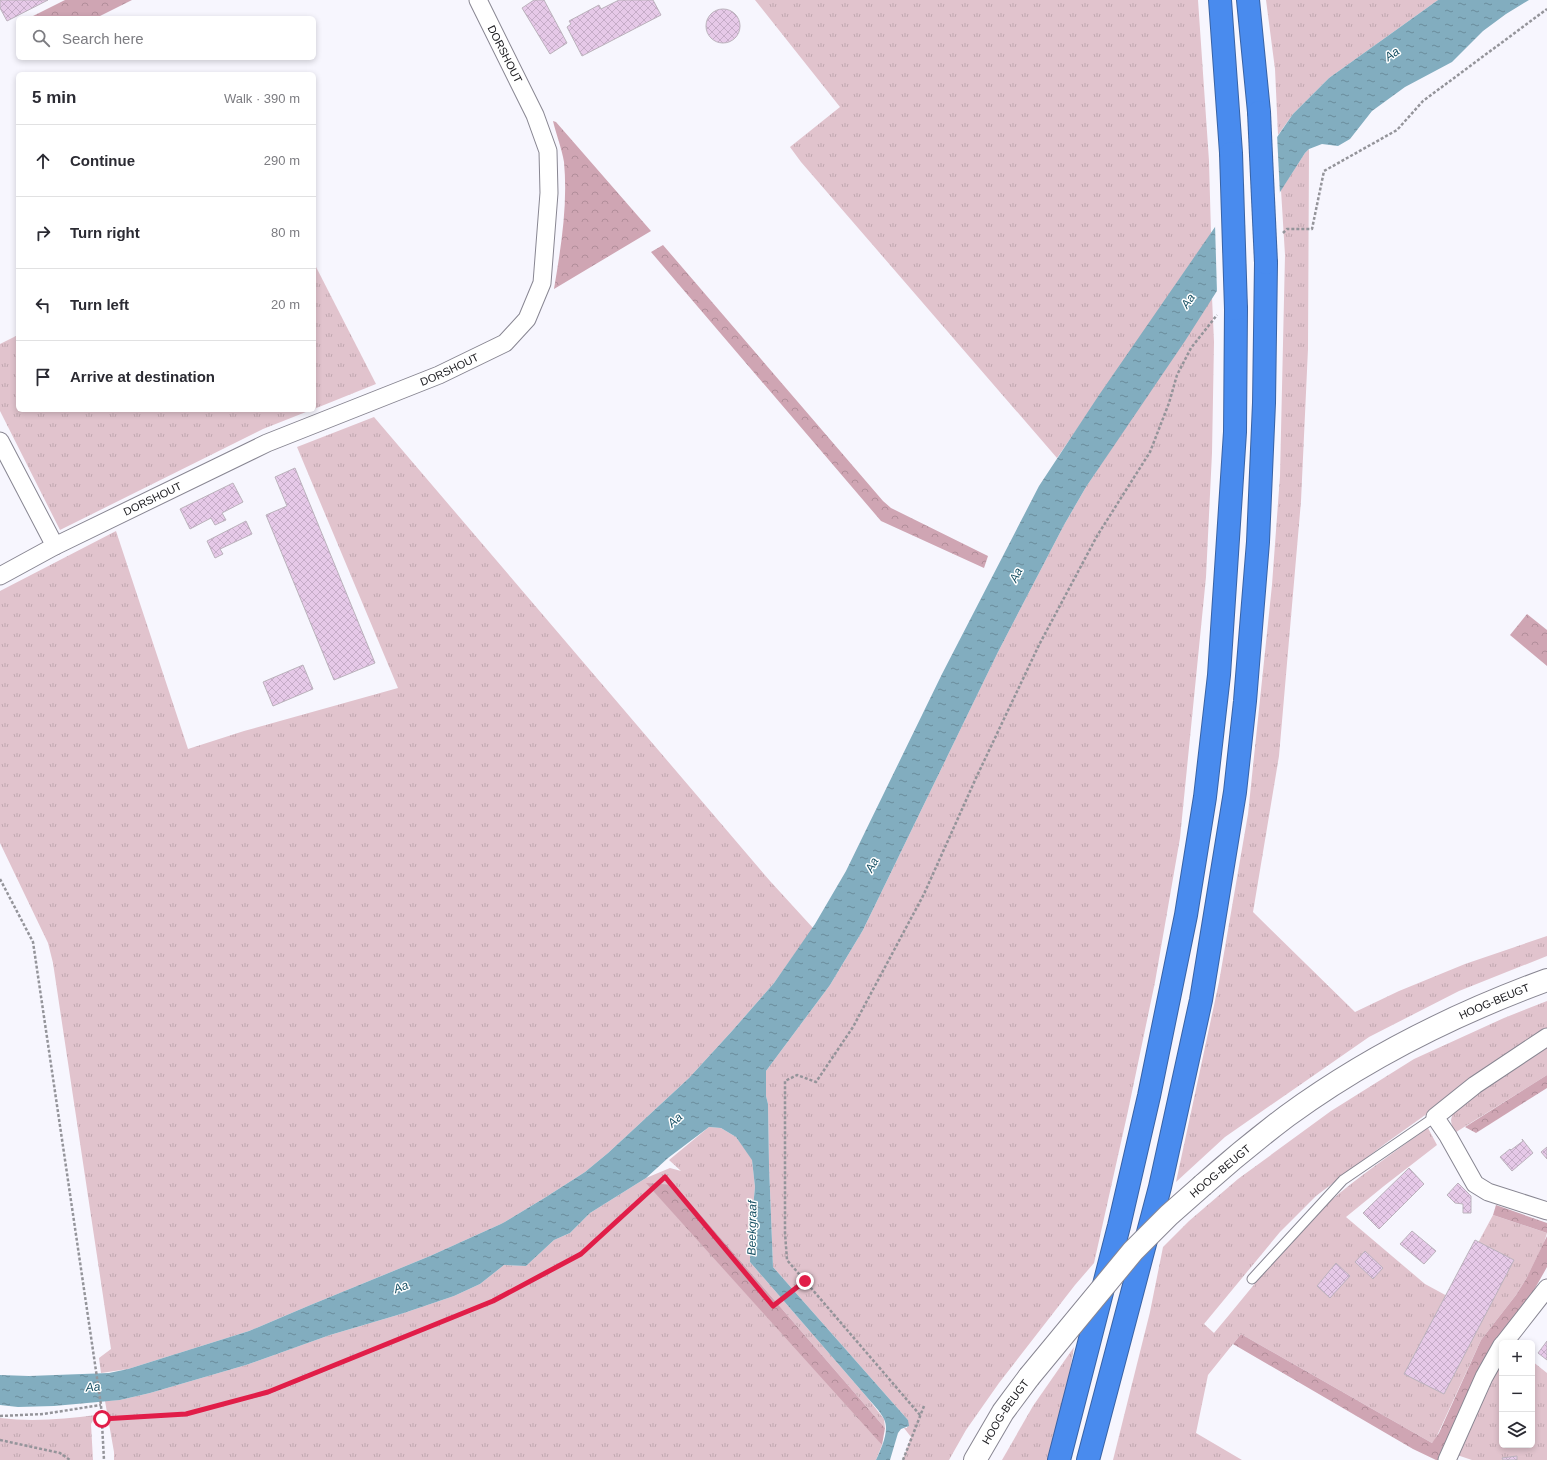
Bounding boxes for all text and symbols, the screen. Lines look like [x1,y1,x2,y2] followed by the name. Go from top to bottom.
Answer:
[16,16,316,60] search box
[485,23,525,85] street label: DORSHOUT
[30,27,52,49] icon: search
[62,30,144,47] text: Search here
[1381,44,1402,65] water label: Aa
[32,88,76,107] text: 5 min
[224,91,300,106] text: Walk · 390 m
[32,150,54,172] icon: ahead
[70,152,135,169] text: Continue
[264,153,300,168] text: 290 m
[32,222,54,244] icon: right
[70,224,140,241] text: Turn right
[271,225,300,240] text: 80 m
[1178,291,1198,312] water label: Aa
[32,294,54,316] icon: left
[70,296,129,313] text: Turn left
[271,297,300,312] text: 20 m
[418,351,481,388] street label: DORSHOUT
[32,366,54,388] icon: arrive
[70,368,215,385] text: Arrive at destination
[121,479,184,518] street label: DORSHOUT
[1006,565,1026,586] water label: Aa
[862,855,882,876] water label: Aa
[1457,981,1531,1022] street label: HOOG-BEUGT
[664,1110,685,1131] water label: Aa
[1187,1142,1253,1200] street label: HOOG-BEUGT
[745,1199,760,1255] water label: Beekgraaf
[796,1272,814,1290] route end
[391,1278,411,1297] water label: Aa
[1499,1340,1535,1448] map controls
[1499,1340,1535,1376] button: +
[1499,1376,1535,1412] button: −
[980,1377,1031,1446] street label: HOOG-BEUGT
[84,1379,101,1395] water label: Aa
[93,1410,111,1428] route start
[1499,1412,1535,1448] button: layers

